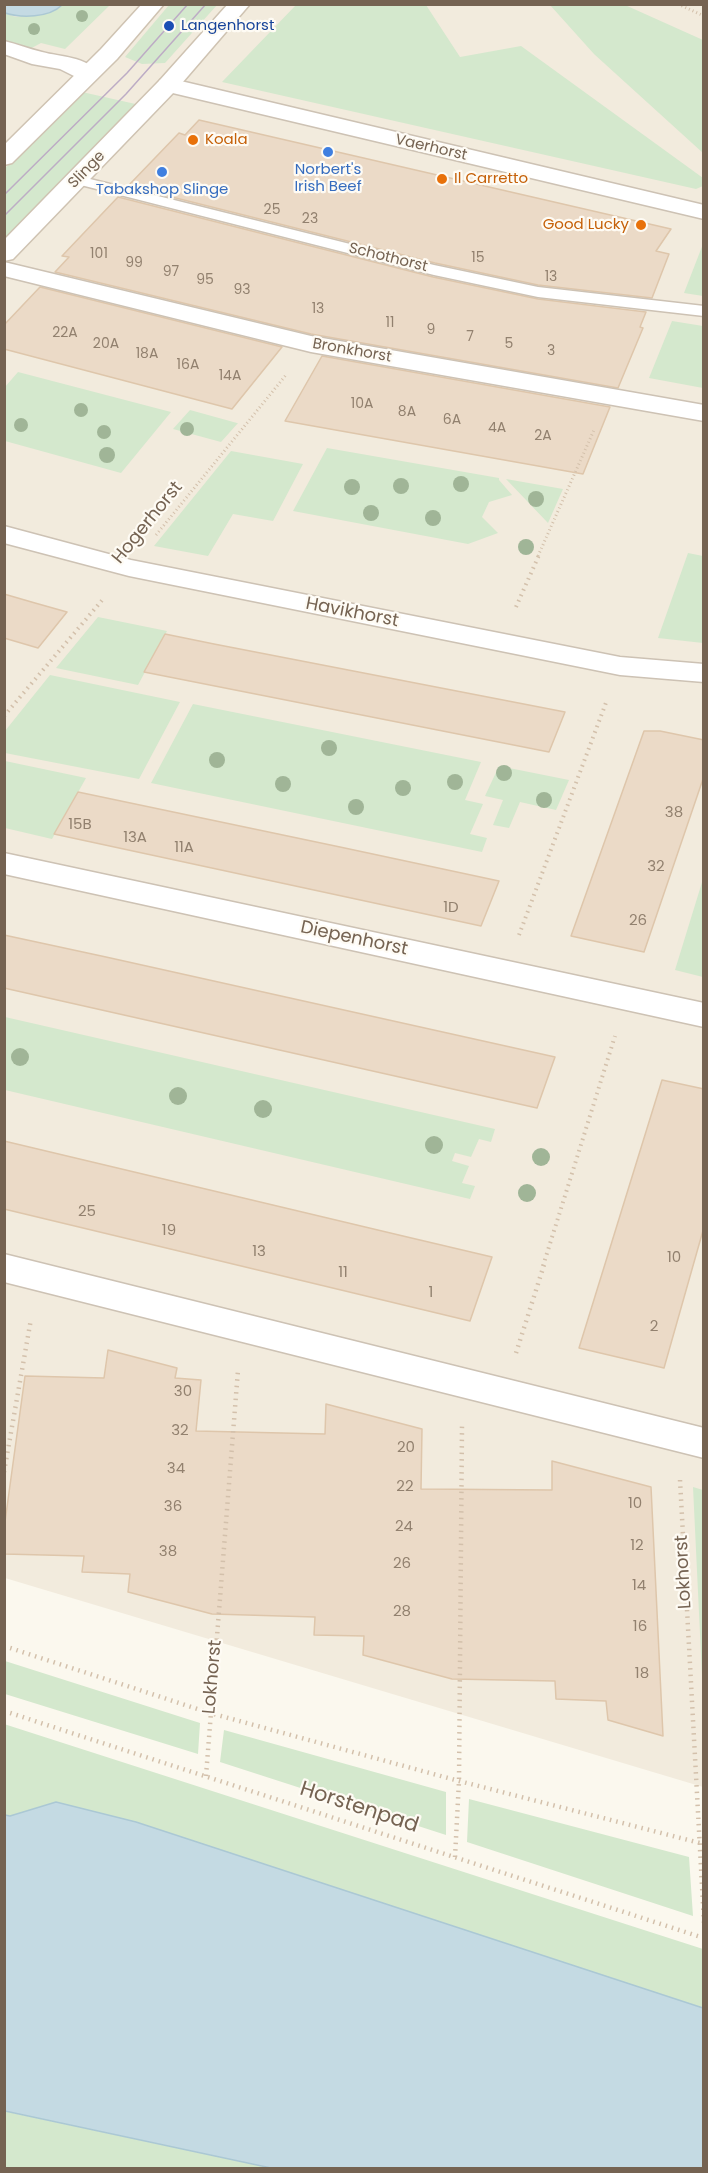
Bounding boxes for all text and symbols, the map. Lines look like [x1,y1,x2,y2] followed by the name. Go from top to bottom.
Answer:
[181,17,274,35] place label: Langenhorst
[162,19,176,33] marker: Langenhorst
[205,131,248,149] place label: Koala
[393,131,469,165] street label: Vaerhorst
[186,133,200,147] marker: Koala
[321,145,335,159] marker: Norbert's Irish Beef
[65,147,109,193] street label: Slinge
[294,161,362,196] place label: Norbert's Irish Beef
[155,165,169,179] marker: Tabakshop Slinge
[454,170,528,188] place label: Il Carretto
[435,172,449,186] marker: Il Carretto
[96,181,228,199] place label: Tabakshop Slinge
[264,202,280,218] house number: 25
[302,211,318,227] house number: 23
[543,216,629,234] place label: Good Lucky
[634,218,648,232] marker: Good Lucky
[347,240,429,276] street label: Schothorst
[90,246,108,262] house number: 101
[471,250,485,266] house number: 15
[125,255,143,271] house number: 99
[163,264,179,280] house number: 97
[545,269,557,285] house number: 13
[196,272,214,288] house number: 95
[233,282,251,298] house number: 93
[312,301,324,317] house number: 13
[386,315,394,331] house number: 11
[427,322,435,338] house number: 9
[52,325,78,341] house number: 22A
[466,329,474,345] house number: 7
[311,335,393,367] street label: Bronkhorst
[93,336,119,352] house number: 20A
[505,336,513,352] house number: 5
[547,343,555,359] house number: 3
[136,346,158,362] house number: 18A
[177,357,199,373] house number: 16A
[219,368,241,384] house number: 14A
[351,396,373,412] house number: 10A
[398,404,416,420] house number: 8A
[443,412,461,428] house number: 6A
[488,420,506,436] house number: 4A
[534,428,552,444] house number: 2A
[108,477,188,569] street label: Hogerhorst
[304,593,400,633] street label: Havikhorst
[665,804,683,822] house number: 38
[68,816,92,834] house number: 15B
[123,829,147,847] house number: 13A
[174,839,194,857] house number: 11A
[647,858,665,876] house number: 32
[443,899,459,917] house number: 1D
[629,912,647,930] house number: 26
[299,917,409,961] street label: Diepenhorst
[78,1203,96,1221] house number: 25
[162,1222,176,1240] house number: 19
[252,1243,266,1261] house number: 13
[667,1249,681,1267] house number: 10
[338,1264,348,1282] house number: 11
[429,1284,433,1302] house number: 1
[650,1318,658,1336] house number: 2
[174,1383,192,1401] house number: 30
[171,1422,189,1440] house number: 32
[397,1439,415,1457] house number: 20
[167,1460,185,1478] house number: 34
[396,1478,414,1496] house number: 22
[628,1495,642,1513] house number: 10
[164,1498,182,1516] house number: 36
[395,1518,413,1536] house number: 24
[671,1534,697,1610] street label: Lokhorst
[630,1537,644,1555] house number: 12
[159,1543,177,1561] house number: 38
[393,1555,411,1573] house number: 26
[632,1577,646,1595] house number: 14
[393,1603,411,1621] house number: 28
[633,1618,647,1636] house number: 16
[199,1639,227,1715] street label: Lokhorst
[635,1665,649,1683] house number: 18
[296,1777,422,1839] street label: Horstenpad

